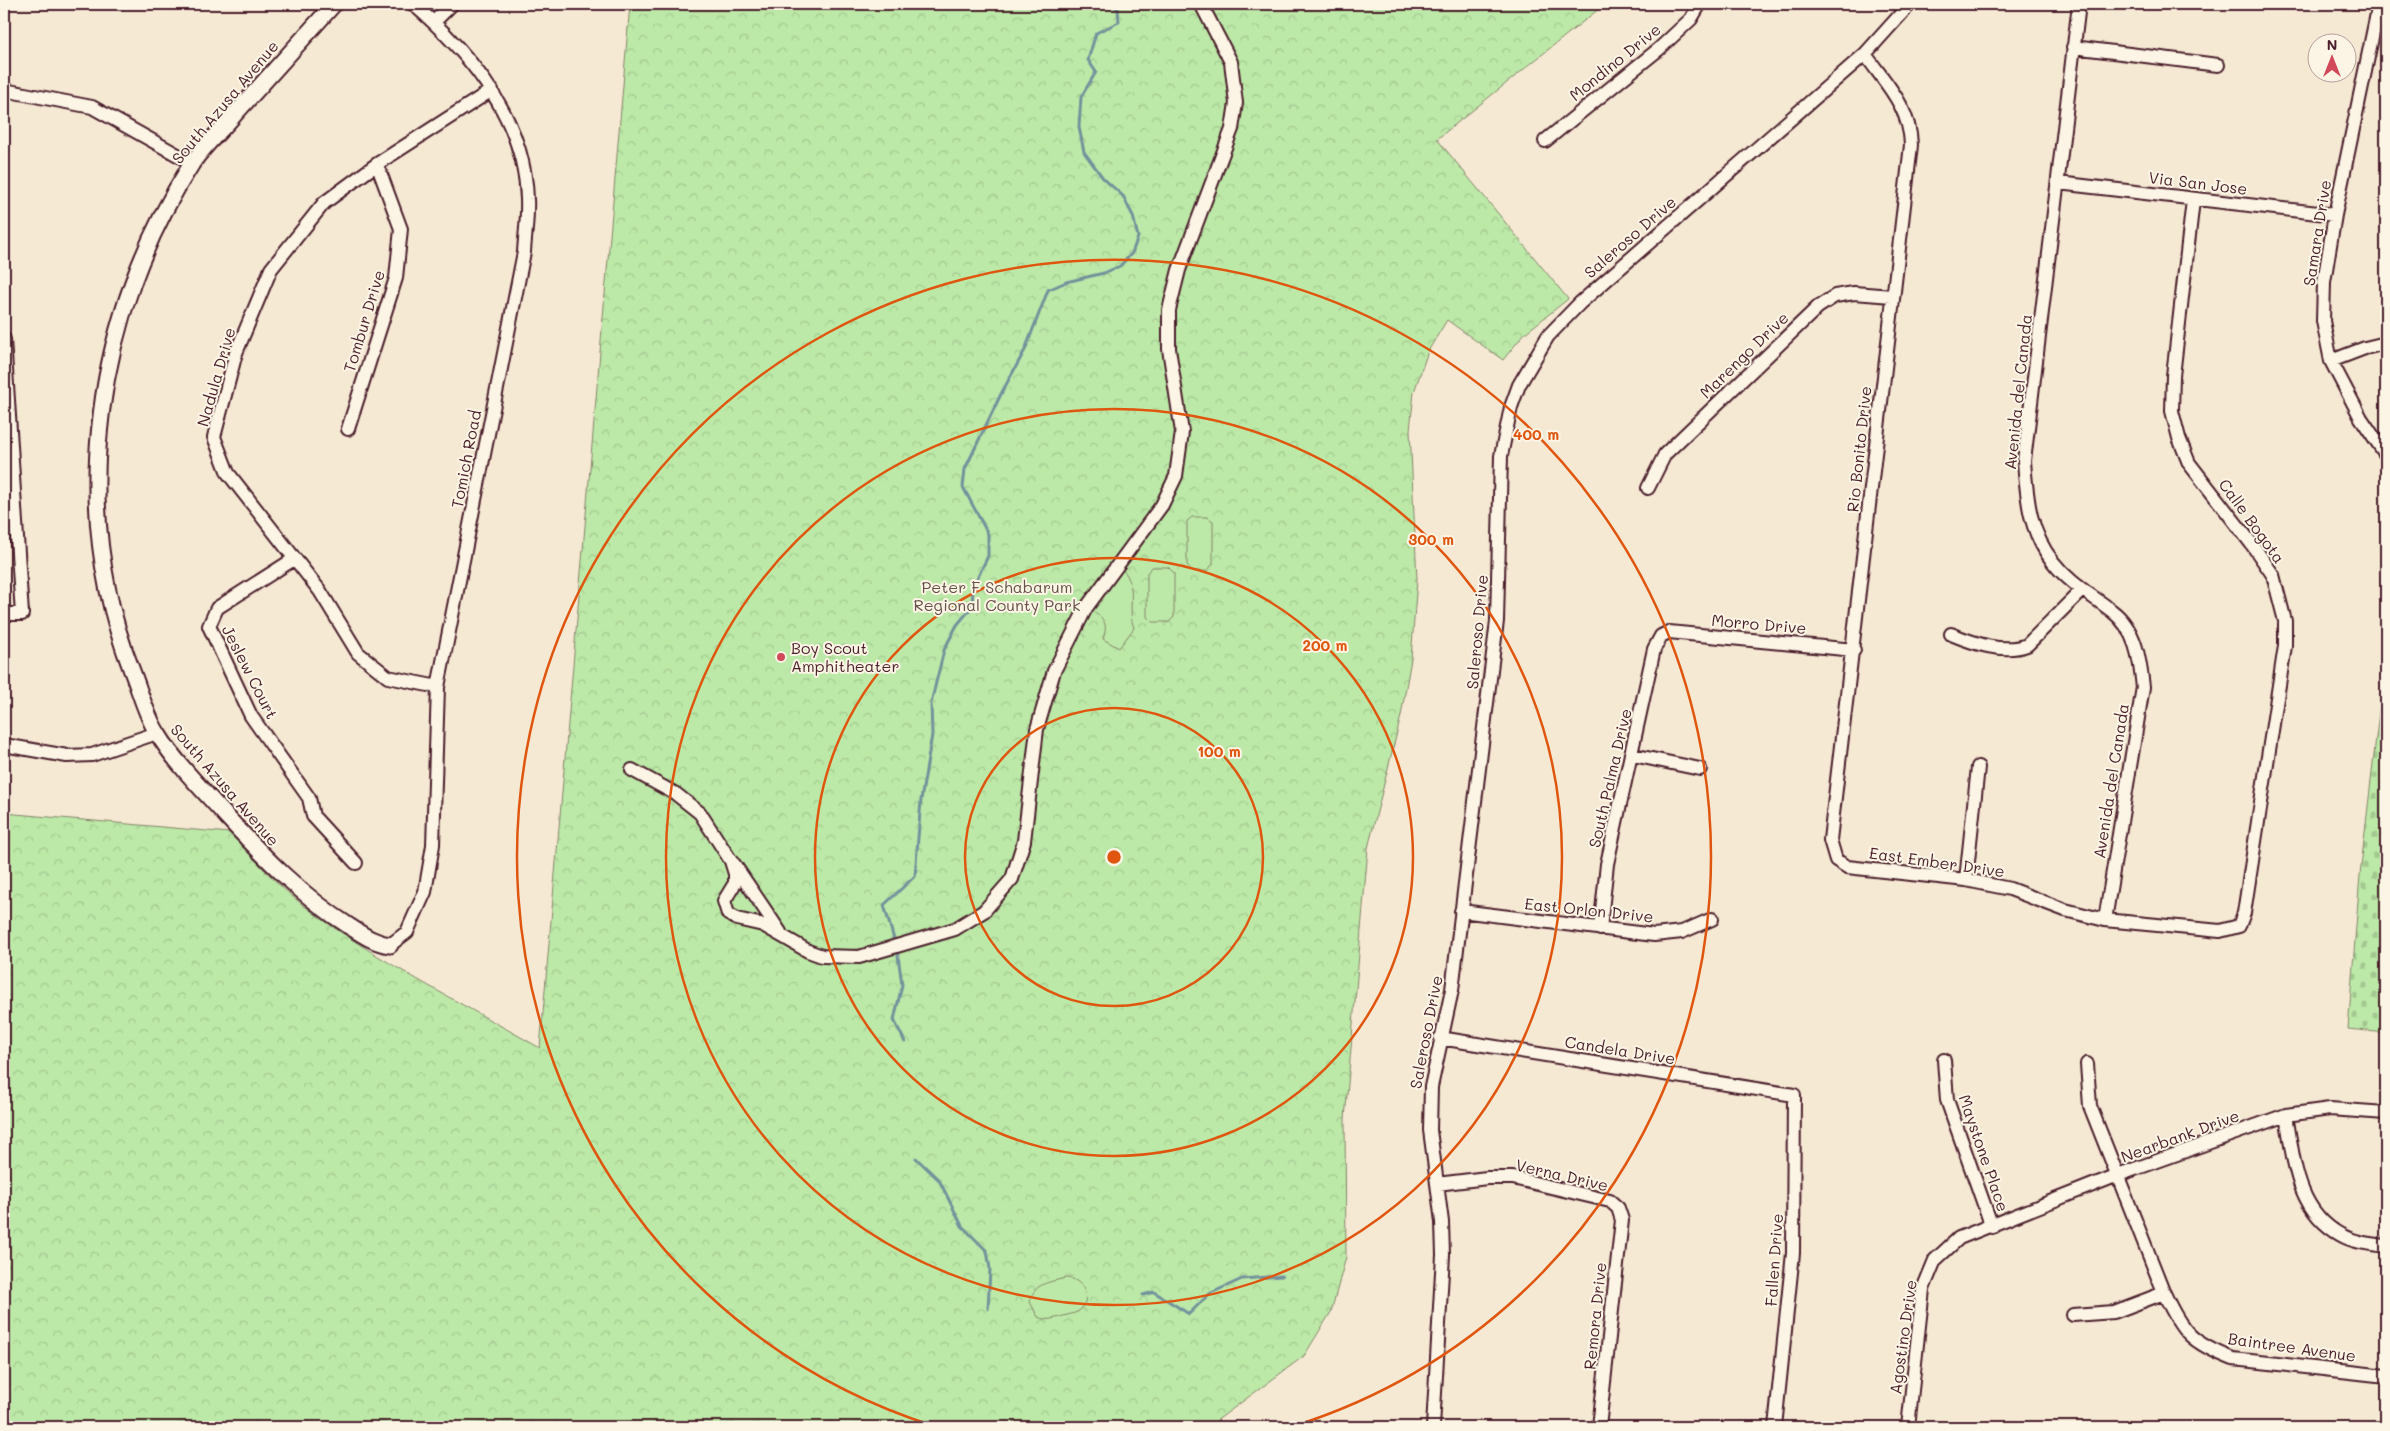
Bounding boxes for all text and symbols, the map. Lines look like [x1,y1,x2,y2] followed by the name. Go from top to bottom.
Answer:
[1565,18,1665,105] street label: Mondino Drive
[2308,32,2358,82] north arrow
[167,35,283,168] street label: South Azusa Avenue
[2327,35,2337,54] text: N
[2148,166,2249,199] street label: Via San Jose
[2298,178,2335,287] street label: Samara Drive
[1579,191,1680,282] street label: Saleroso Drive
[338,267,389,374] street label: Tombur Drive
[1695,307,1793,402] street label: Marengo Drive
[1999,313,2036,471] street label: Avenida del Canada
[191,325,240,429] street label: Nadula Drive
[1841,385,1876,513] street label: Rio Bonito Drive
[446,408,485,510] street label: Tomich Road
[1513,424,1559,444] text: 400 m
[2215,474,2290,567] street label: Calle Bogota
[1408,529,1454,549] text: 300 m
[1461,574,1492,690] street label: Saleroso Drive
[913,576,1081,615] park label: Peter F Schabarum Regional County Park
[1711,609,1807,638] street label: Morro Drive
[218,621,283,722] street label: Jeslew Court
[1303,635,1348,655] text: 200 m
[791,637,900,676] place label: Boy Scout Amphitheater
[775,651,787,663] marker: Boy Scout Amphitheater
[2088,702,2133,860] street label: Avenida del Canada
[1583,706,1636,850] street label: South Palma Drive
[166,719,284,850] street label: South Azusa Avenue
[1197,741,1241,761] text: 100 m
[1868,842,2006,881] street label: East Ember Drive
[1105,848,1123,866] centre of rings
[1524,892,1655,927] street label: East Orlon Drive
[1404,973,1447,1090] street label: Saleroso Drive
[1563,1030,1677,1069] street label: Candela Drive
[1955,1092,2014,1214] street label: Maystone Place
[2118,1104,2242,1167] street label: Nearbank Drive
[1514,1154,1610,1195] street label: Verna Drive
[1760,1213,1787,1307] street label: Fallen Drive
[1578,1261,1611,1371] street label: Remora Drive
[1884,1278,1921,1395] street label: Agostino Drive
[2227,1327,2357,1366] street label: Baintree Avenue

